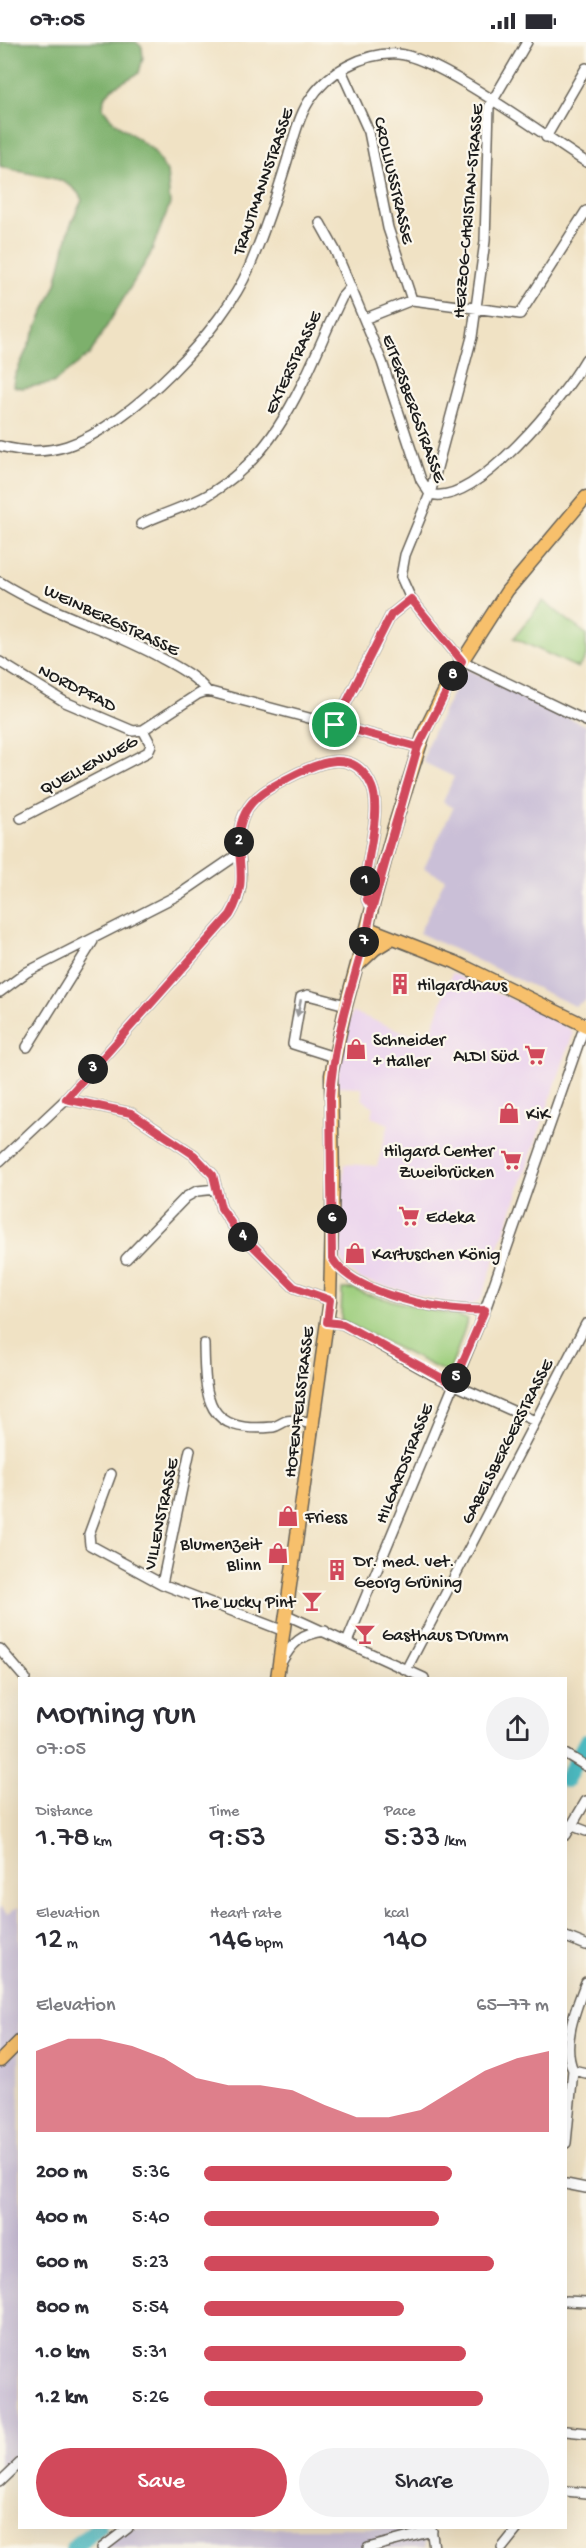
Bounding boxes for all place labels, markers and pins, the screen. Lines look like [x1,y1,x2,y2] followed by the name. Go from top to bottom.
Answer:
[438,661,468,691] pin: 8
[309,699,360,750] pin
[224,827,254,857] pin: 2
[350,866,380,896] pin: 1
[349,927,379,957] pin: 7
[388,972,412,996] building icon: Hilgardhaus
[417,976,508,997] place label: Hilgardhaus
[373,1031,447,1073] place label: Schneider + Haller
[344,1037,368,1061] shop icon: Schneider + Haller
[523,1043,547,1067] supermarket icon: ALDI Süd
[453,1047,519,1068] place label: ALDI Süd
[78,1054,108,1084] pin: 3
[497,1101,521,1125] shop icon: KiK
[526,1105,552,1126] place label: KiK
[384,1142,496,1184] place label: Hilgard Center Zweibrücken
[499,1148,523,1172] supermarket icon: Hilgard Center Zweibrücken
[317,1204,347,1234] pin: 6
[397,1204,421,1228] supermarket icon: Edeka
[426,1208,476,1229] place label: Edeka
[228,1222,258,1252] pin: 4
[343,1241,367,1265] shop icon: Kartuschen König
[372,1245,501,1266] place label: Kartuschen König
[441,1363,471,1393] pin: 5
[276,1504,300,1528] shop icon: Friess
[304,1508,348,1529] place label: Friess
[179,1535,263,1577] place label: Blumenzeit Blinn
[266,1541,290,1565] shop icon: Blumenzeit Blinn
[353,1552,462,1594] place label: Dr. med. vet. Georg Grüning
[325,1558,349,1582] building icon: Dr. med. vet. Georg Grüning
[300,1589,324,1613] bar icon: The Lucky Pint
[192,1593,297,1614] place label: The Lucky Pint
[353,1622,377,1646] bar icon: Gasthaus Drumm
[382,1626,509,1647] place label: Gasthaus Drumm

